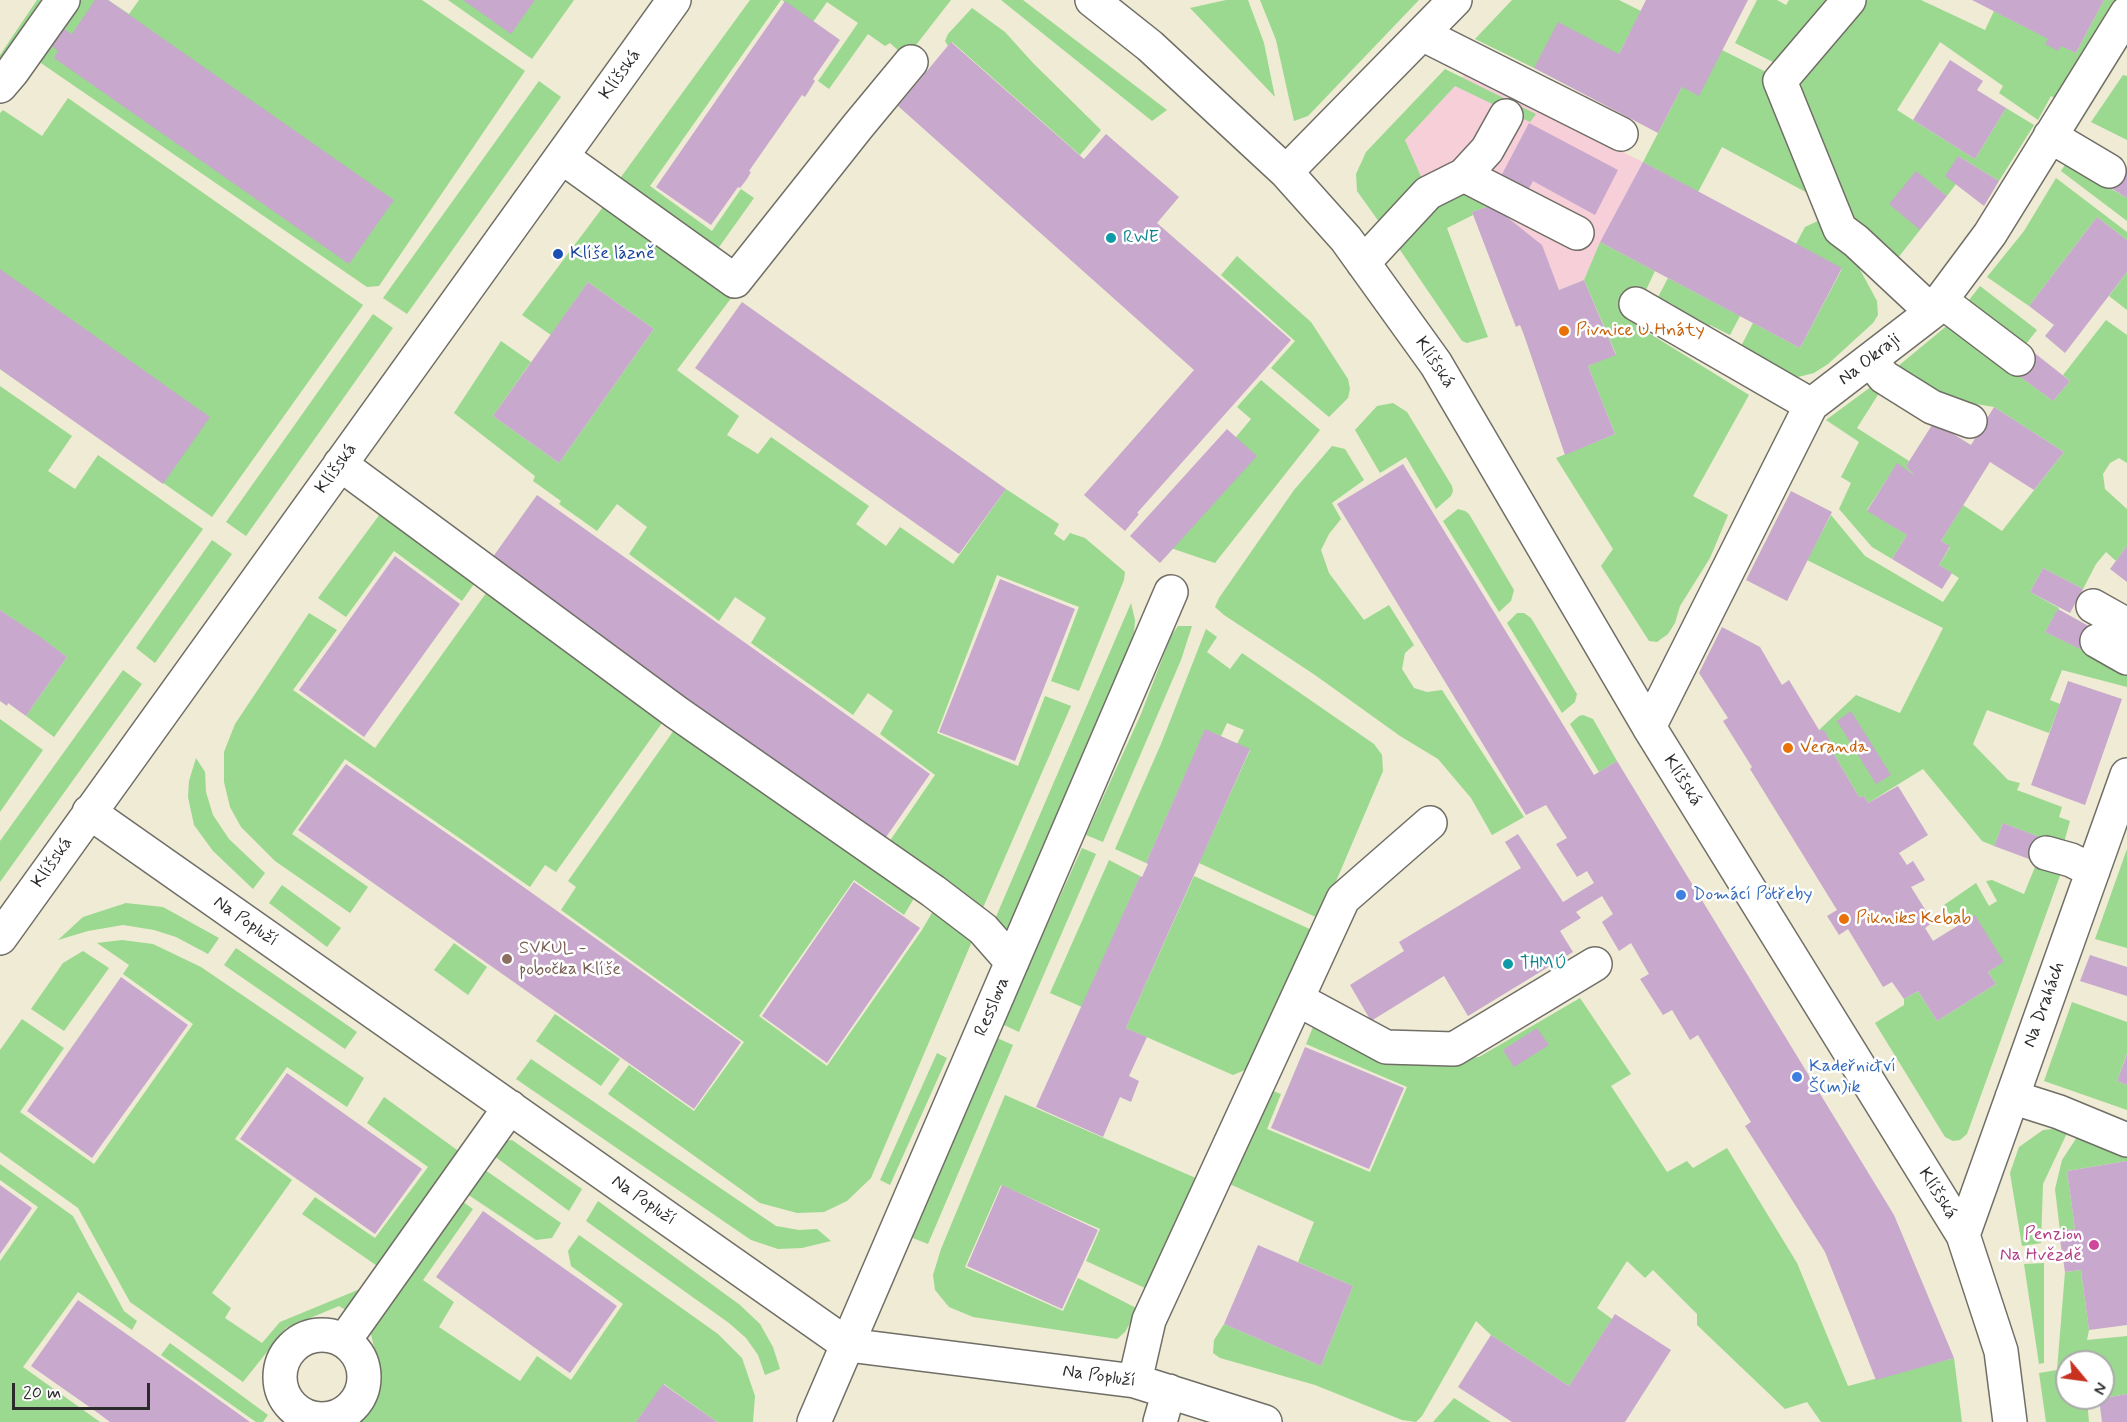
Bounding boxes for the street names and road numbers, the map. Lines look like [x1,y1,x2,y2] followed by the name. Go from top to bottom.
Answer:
[596,46,646,104] street label: Klíšská
[1835,329,1905,391] street label: Na Okraji
[1409,333,1459,393] street label: Klíšská
[312,440,362,498] street label: Klíšská
[1658,751,1706,811] street label: Klíšská
[28,834,78,892] street label: Klíšská
[209,892,281,952] street label: Na Popluží
[2020,959,2070,1051] street label: Na Drahách
[971,974,1015,1040] street label: Resslova
[1913,1164,1961,1224] street label: Klíšská
[607,1171,679,1231] street label: Na Popluží
[1061,1361,1137,1393] street label: Na Popluží

